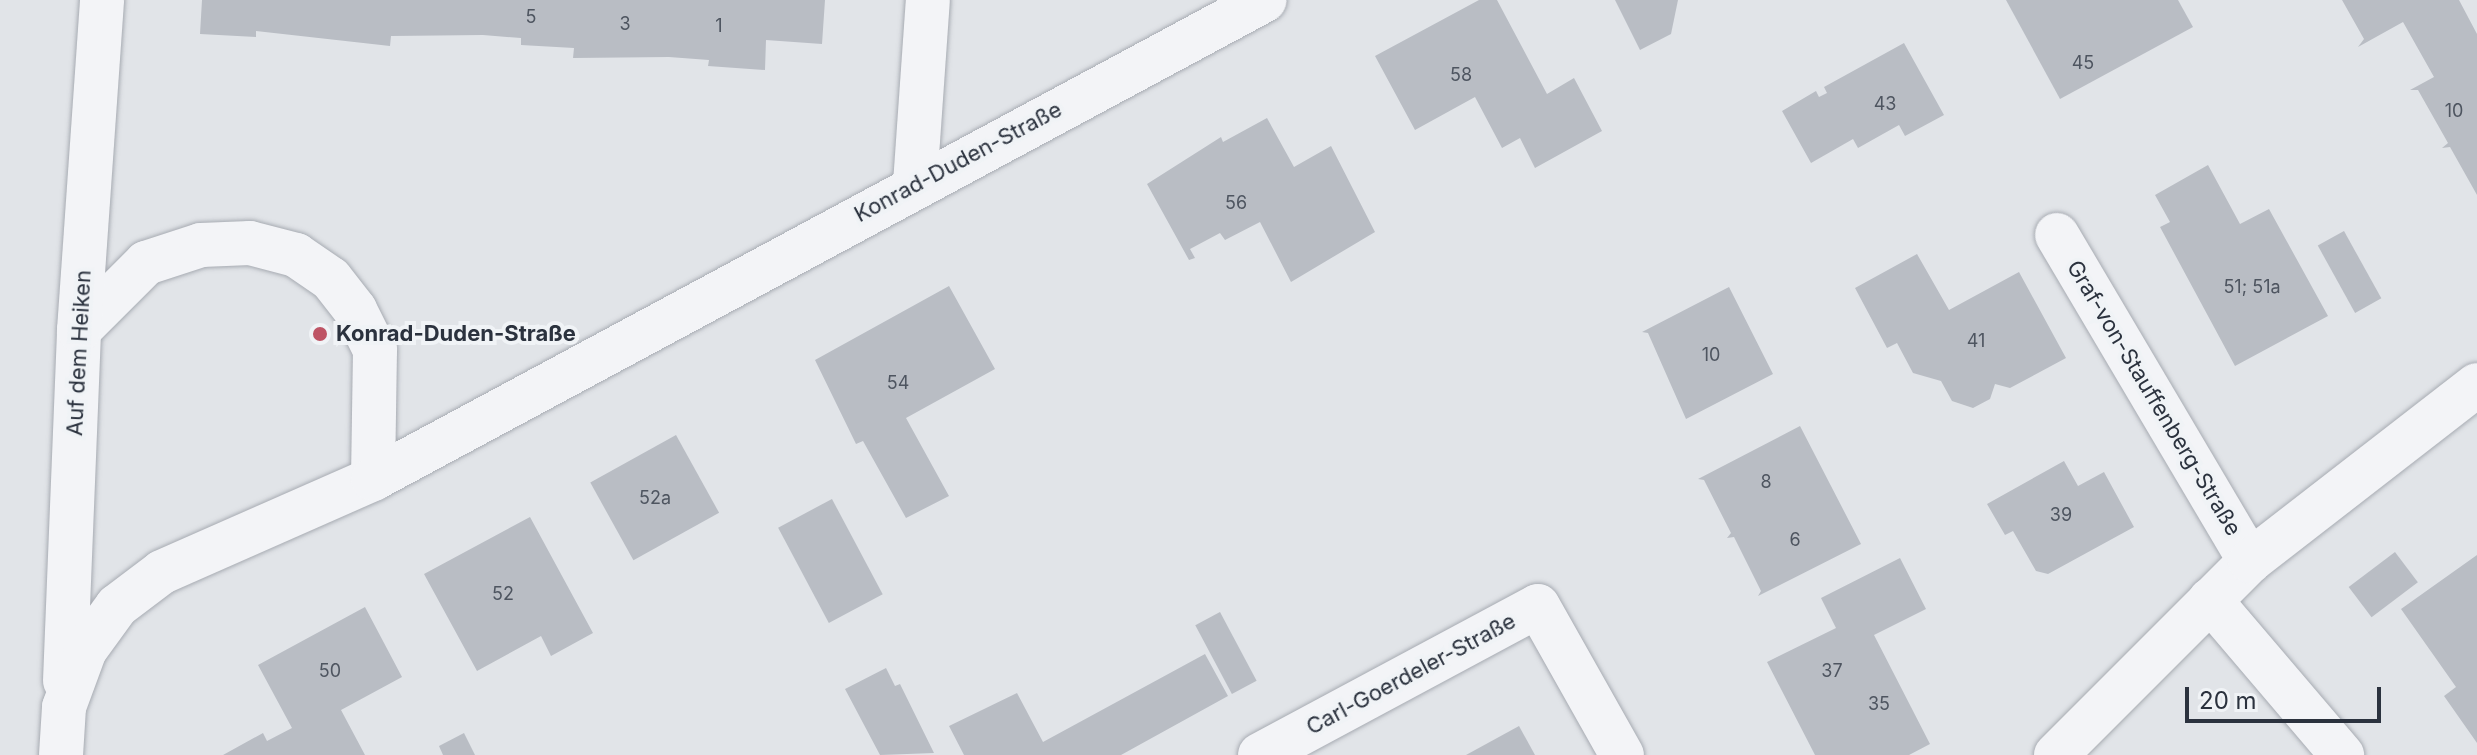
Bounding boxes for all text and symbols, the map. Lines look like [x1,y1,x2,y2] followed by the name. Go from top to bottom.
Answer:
[526,6,536,28] house number: 5
[619,13,631,35] house number: 3
[715,15,723,37] house number: 1
[2072,52,2094,74] house number: 45
[1450,64,1472,86] house number: 58
[1874,93,1896,115] house number: 43
[850,96,1066,228] street label: Konrad-Duden-Straße
[2445,100,2463,122] house number: 10
[1225,192,1247,214] house number: 56
[2061,256,2247,540] street label: Graf-von-Stauffenberg-Straße
[61,269,97,437] street label: Auf dem Heiken
[2223,276,2281,298] house number: 51; 51a
[336,321,576,347] place label: Konrad-Duden-Straße
[311,325,329,343] marker: Konrad-Duden-Straße
[1967,330,1985,352] house number: 41
[1702,344,1720,366] house number: 10
[887,372,909,394] house number: 54
[1760,471,1772,493] house number: 8
[639,487,671,509] house number: 52a
[2050,504,2072,526] house number: 39
[1789,529,1801,551] house number: 6
[492,583,514,605] house number: 52
[1302,608,1520,740] street label: Carl-Goerdeler-Straße
[319,660,341,682] house number: 50
[1821,660,1843,682] house number: 37
[2189,671,2385,721] scale bar
[2199,686,2257,715] text: 20 m
[1868,693,1890,715] house number: 35

